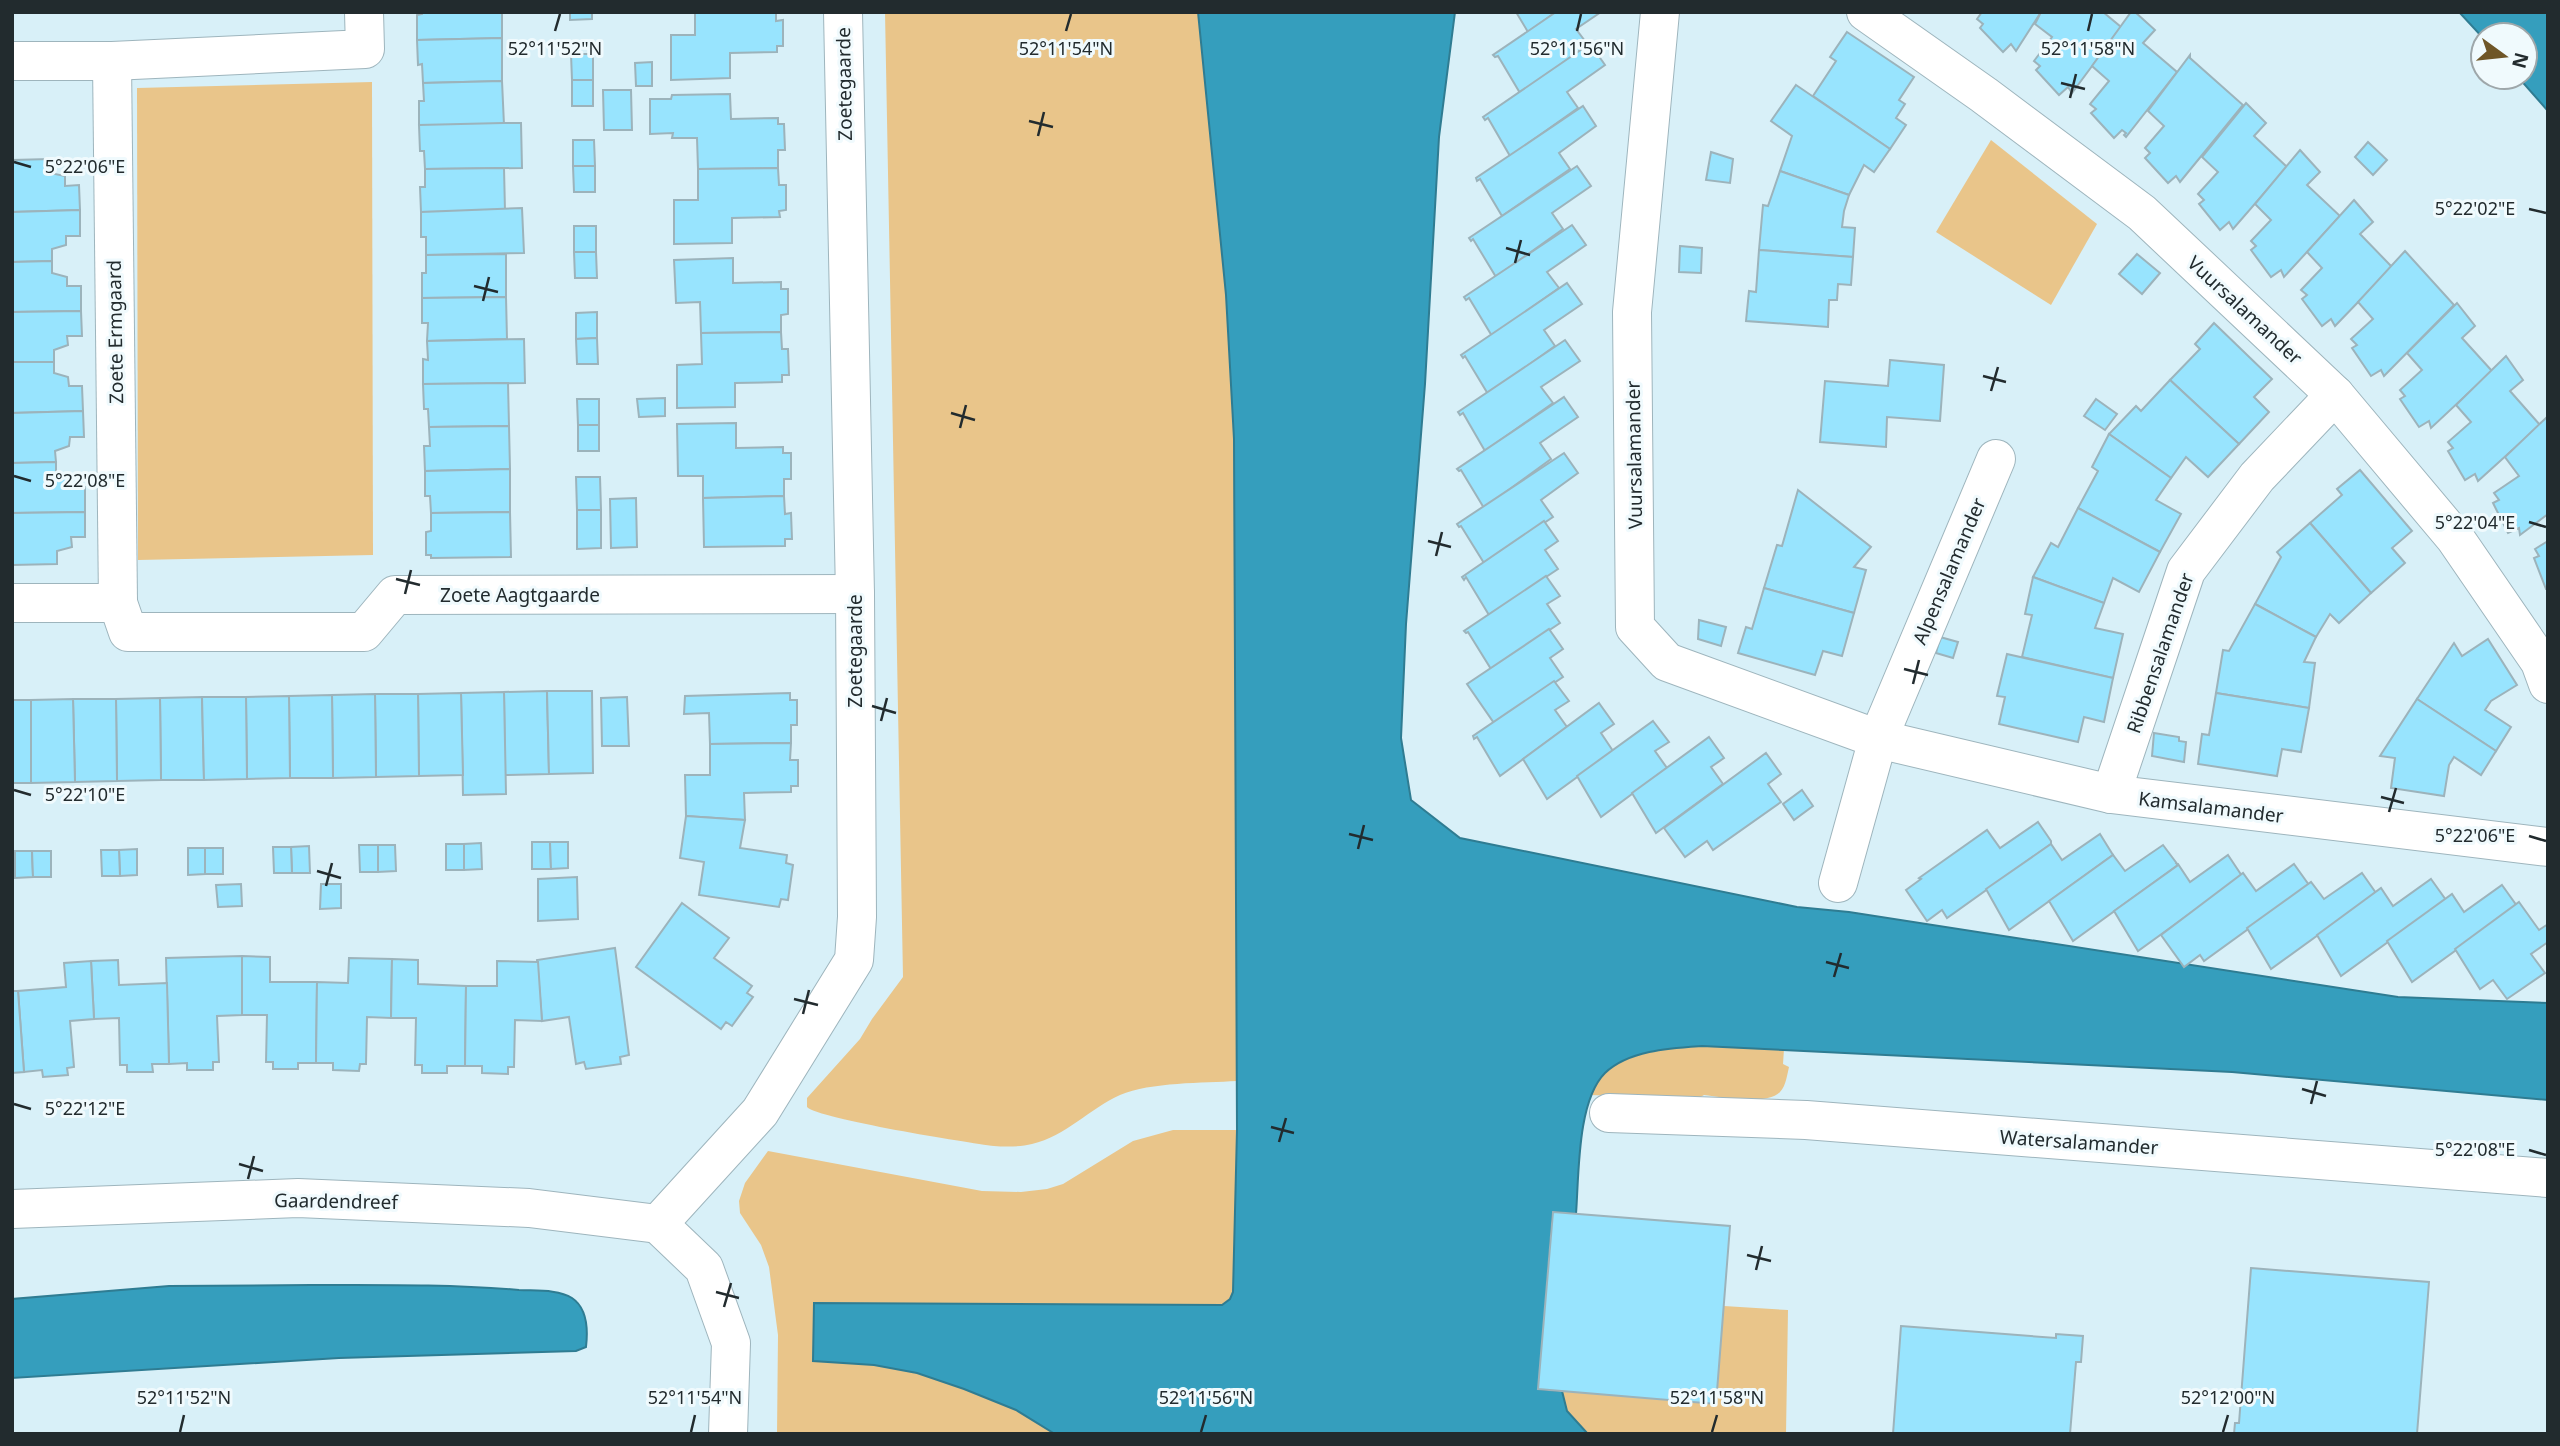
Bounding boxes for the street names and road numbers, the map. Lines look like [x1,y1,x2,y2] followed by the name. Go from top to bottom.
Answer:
[830,27,858,141] street label: Zoetegaarde
[2182,250,2308,370] street label: Vuursalamander
[101,260,129,404] street label: Zoete Ermgaard
[1620,380,1648,529] street label: Vuursalamander
[1906,494,1992,648] street label: Alpensalamander
[2120,569,2200,737] street label: Ribbensalamander
[440,582,600,608] street label: Zoete Aagtgaarde
[842,594,868,708] street label: Zoetegaarde
[2137,785,2285,829] street label: Kamsalamander
[1999,1123,2159,1161] street label: Watersalamander
[274,1187,400,1215] street label: Gaardendreef

